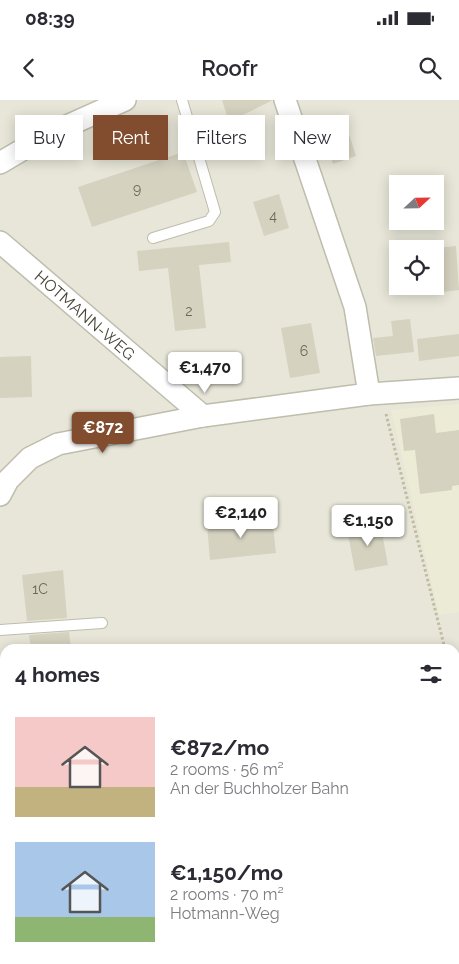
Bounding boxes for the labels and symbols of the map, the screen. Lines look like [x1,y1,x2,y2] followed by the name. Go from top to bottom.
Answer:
[389,175,444,230] north arrow
[133,181,141,197] house number: 9
[269,208,277,224] house number: 4
[31,267,139,364] street label: HOTMANN-WEG
[185,303,193,319] house number: 2
[300,343,308,359] house number: 6
[164,352,246,394] pin: €1,470
[73,412,133,454] pin: €872
[200,496,282,539] pin: €2,140
[327,504,409,547] pin: €1,150
[32,581,48,597] house number: 1C

